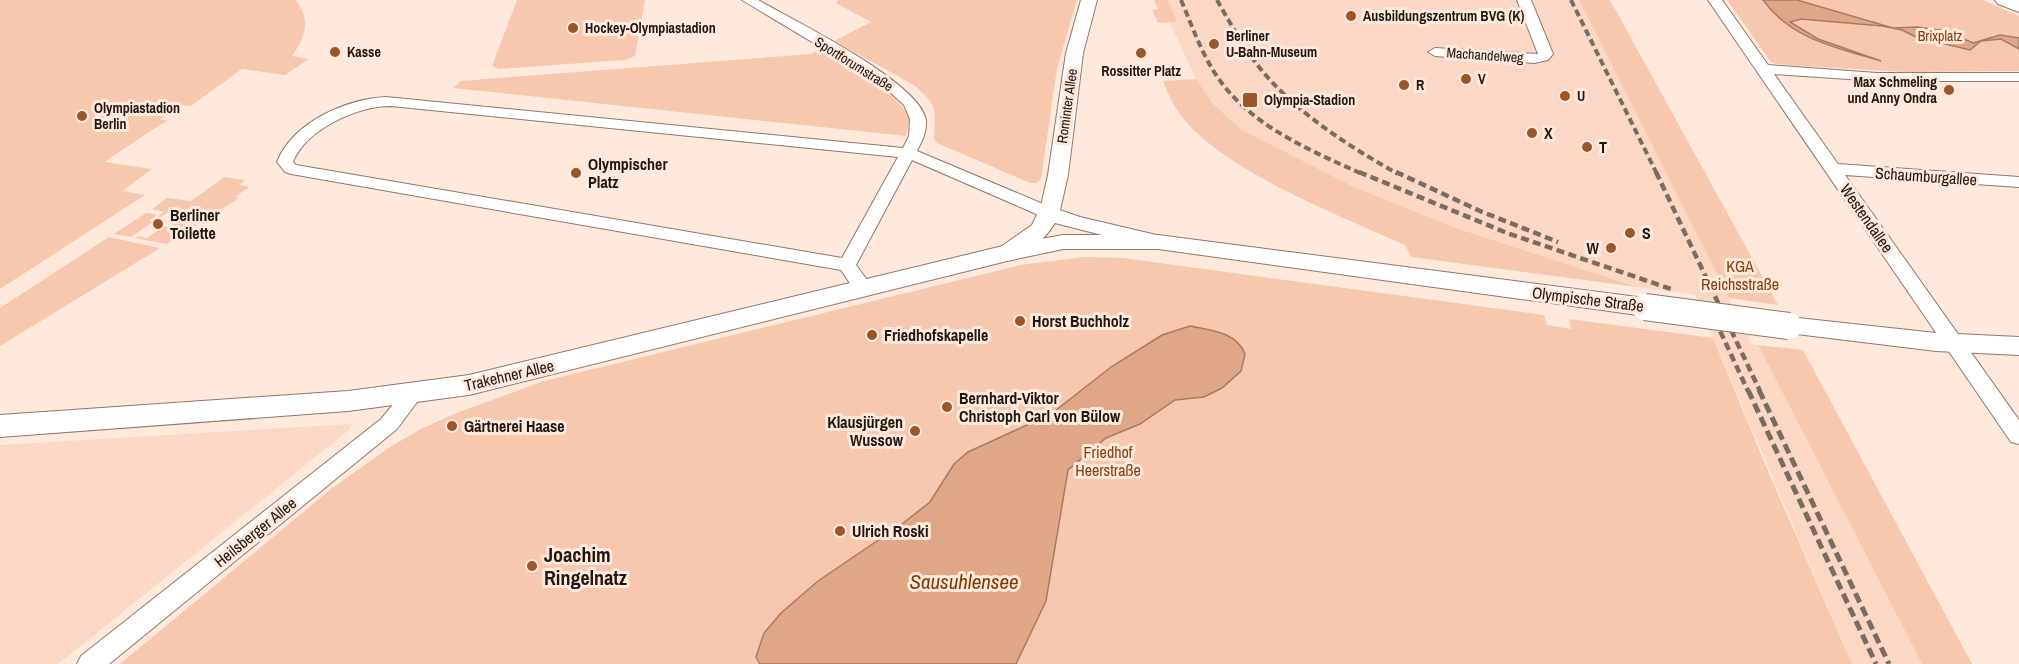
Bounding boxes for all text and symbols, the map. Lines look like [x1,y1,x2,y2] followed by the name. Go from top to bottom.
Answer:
[1363,7,1525,25] place label: Ausbildungszentrum BVG (K)
[1344,9,1358,23] marker: Ausbildungszentrum BVG (K)
[585,19,716,37] place label: Hockey-Olympiastadion
[566,21,580,35] marker: Hockey-Olympiastadion
[1226,27,1317,61] place label: Berliner U-Bahn-Museum
[1918,27,1963,45] park label: Brixplatz
[811,33,897,95] street label: Sportforumstraße
[1207,37,1221,51] marker: Berliner U-Bahn-Museum
[347,43,381,61] place label: Kasse
[1446,43,1525,67] street label: Machandelweg
[328,45,342,59] marker: Kasse
[1134,46,1148,60] marker: Rossitter Platz
[1101,62,1181,80] place label: Rossitter Platz
[1053,67,1081,145] street label: Rominter Allee
[1478,70,1486,88] place label: V
[1459,72,1473,86] marker: V
[1847,73,1938,107] place label: Max Schmeling und Anny Ondra
[1416,76,1425,94] place label: R
[1397,78,1411,92] marker: R
[1942,83,1956,97] marker: Max Schmeling und Anny Ondra
[1577,87,1585,105] place label: U
[1558,89,1572,103] marker: U
[1241,91,1259,109] marker: Olympia-Stadion
[1264,91,1355,109] place label: Olympia-Stadion
[94,99,180,133] place label: Olympiastadion Berlin
[75,109,89,123] marker: Olympiastadion Berlin
[1544,122,1553,144] place label: X
[1525,126,1539,140] marker: X
[1599,136,1607,158] place label: T
[1580,140,1594,154] marker: T
[588,153,668,193] place label: Olympischer Platz
[1874,161,1978,191] street label: Schaumburgallee
[569,166,583,180] marker: Olympischer Platz
[1835,179,1899,257] street label: Westendallee
[170,204,220,244] place label: Berliner Toilette
[151,217,165,231] marker: Berliner Toilette
[1642,222,1651,244] place label: S
[1623,226,1637,240] marker: S
[1587,237,1600,259] place label: W
[1604,241,1618,255] marker: W
[1701,255,1779,295] park label: KGA Reichsstraße
[1531,281,1645,317] street label: Olympische Straße
[1032,310,1129,332] place label: Horst Buchholz
[1013,314,1027,328] marker: Horst Buchholz
[884,324,988,346] place label: Friedhofskapelle
[865,328,879,342] marker: Friedhofskapelle
[462,354,556,396] street label: Trakehner Allee
[959,387,1121,427] place label: Bernhard-Viktor Christoph Carl von Bülow
[940,400,954,414] marker: Bernhard-Viktor Christoph Carl von Bülow
[827,411,904,451] place label: Klausjürgen Wussow
[464,415,565,437] place label: Gärtnerei Haase
[445,419,459,433] marker: Gärtnerei Haase
[908,424,922,438] marker: Klausjürgen Wussow
[1075,441,1141,481] park label: Friedhof Heerstraße
[209,492,301,572] street label: Heilsberger Allee
[852,520,929,542] place label: Ulrich Roski
[833,524,847,538] marker: Ulrich Roski
[544,541,627,591] place label: Joachim Ringelnatz
[525,559,539,573] marker: Joachim Ringelnatz
[909,567,1019,596] water label: Sausuhlensee

